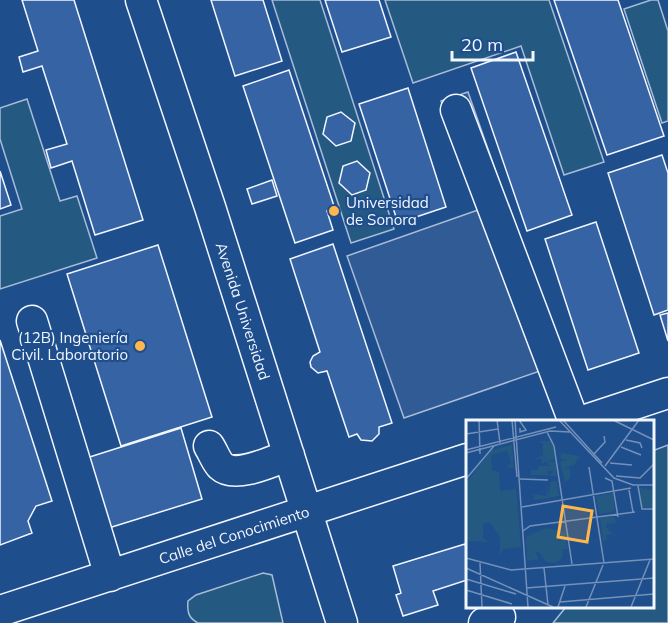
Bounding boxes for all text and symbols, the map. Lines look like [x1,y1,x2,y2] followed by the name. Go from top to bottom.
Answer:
[452,24,533,62] scale bar
[461,33,503,56] text: 20 m
[346,193,429,229] place label: Universidad de Sonora
[327,204,341,218] marker: Universidad de Sonora
[212,240,274,382] street label: Avenida Universidad
[11,328,128,364] place label: (12B) Ingeniería Civil. Laboratorio
[133,339,147,353] marker: (12B) Ingeniería Civil. Laboratorio
[466,420,653,608] inset map
[156,502,312,568] street label: Calle del Conocimiento

